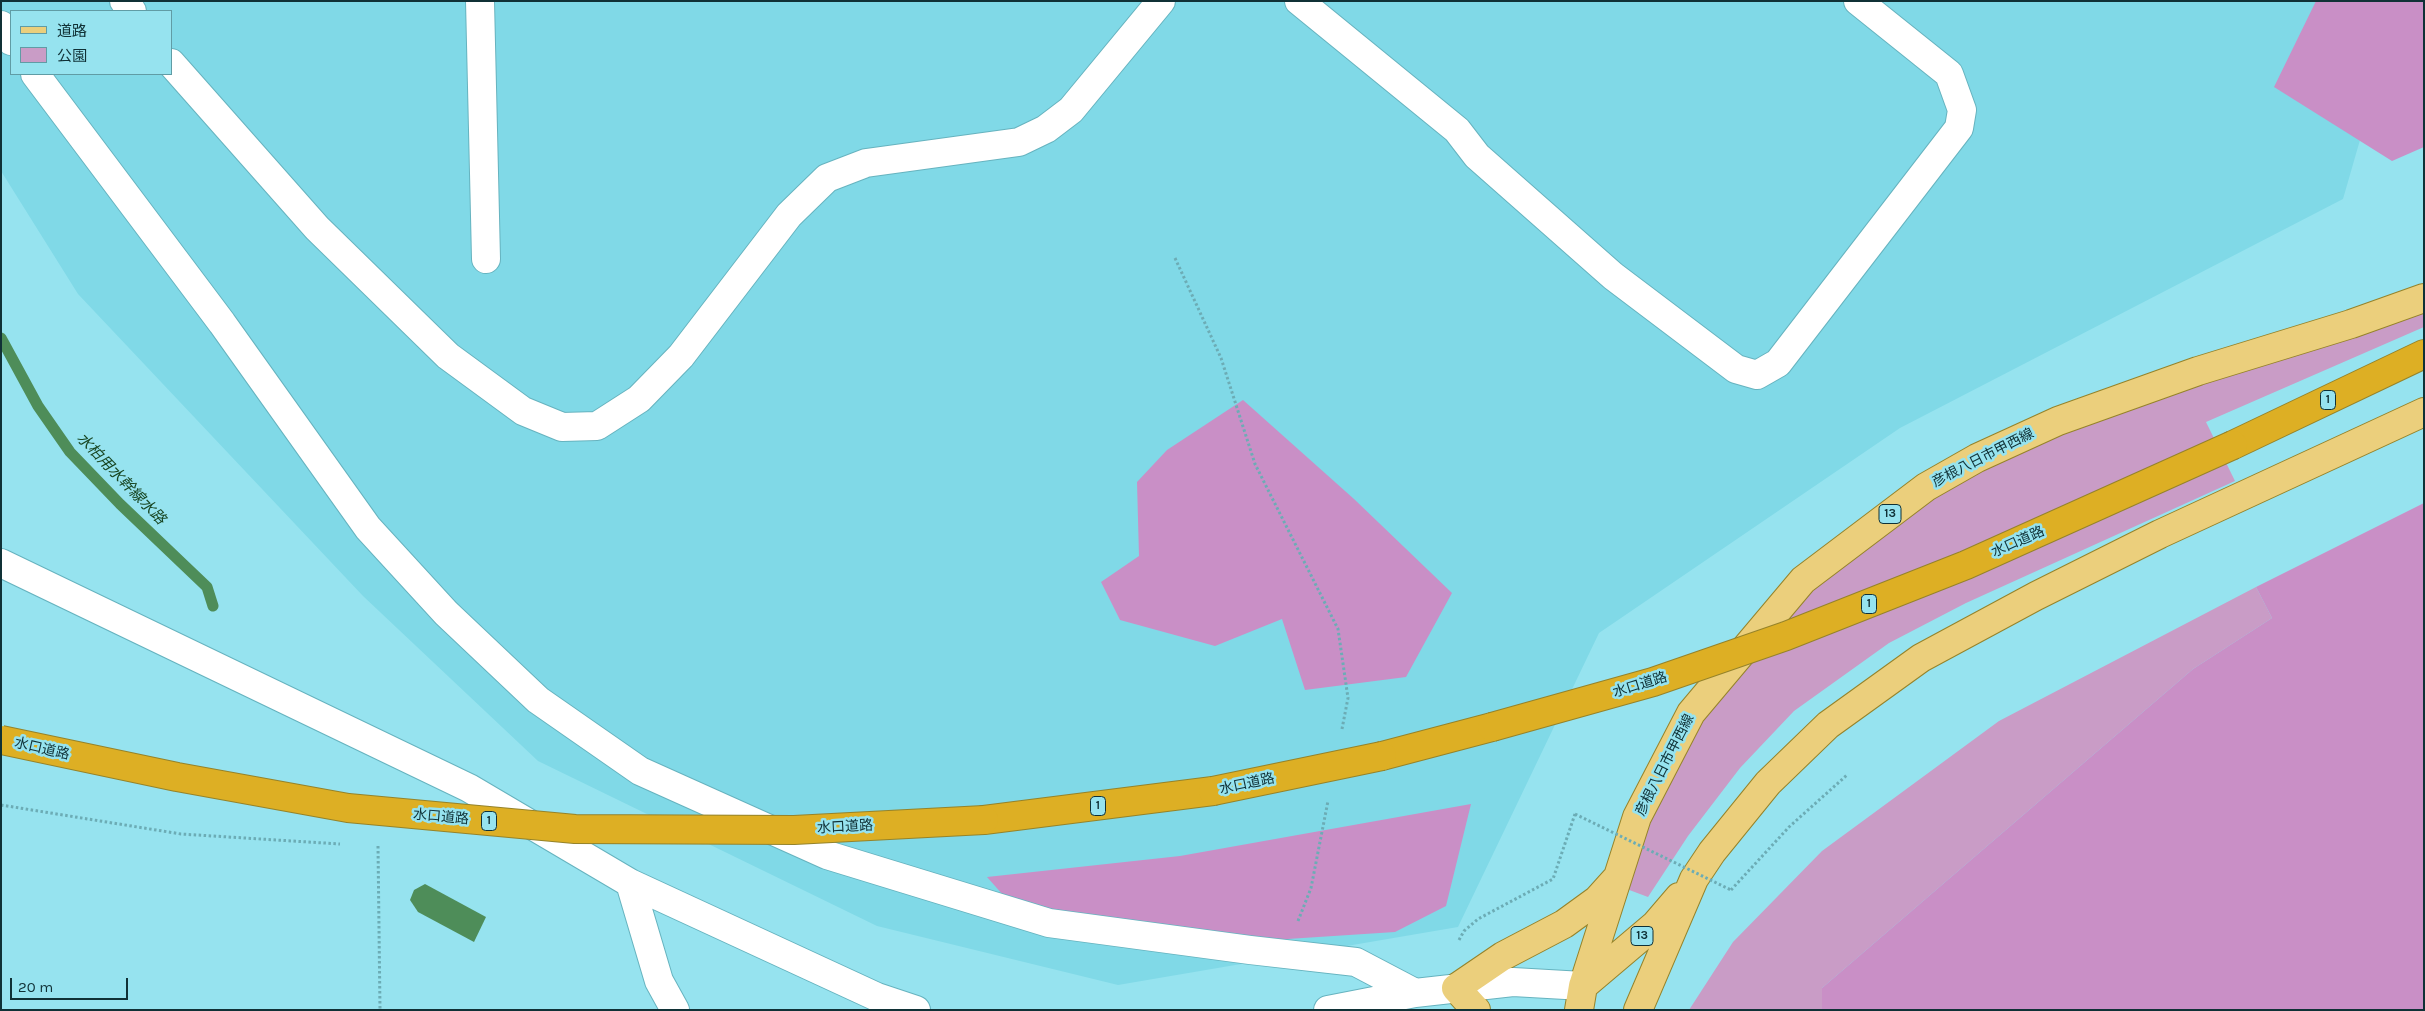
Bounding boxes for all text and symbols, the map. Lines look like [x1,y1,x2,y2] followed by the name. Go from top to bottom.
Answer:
[10,10,172,75] legend
[57,22,87,40] text: 道路
[57,47,87,65] text: 公園
[2320,390,2336,410] road number: 1
[1929,425,2037,491] street label: 彦根八日市甲西線
[73,430,169,528] water label: 水柏用水幹線水路
[1879,504,1901,524] road number: 13
[1989,523,2047,561] street label: 水口道路
[1862,594,1876,614] road number: 1
[1611,669,1669,701] street label: 水口道路
[1632,711,1698,819] street label: 彦根八日市甲西線
[13,735,71,763] street label: 水口道路
[1218,770,1276,798] street label: 水口道路
[1090,796,1106,816] road number: 1
[412,806,470,828] street label: 水口道路
[482,811,496,830] road number: 1
[817,817,873,837] street label: 水口道路
[1631,926,1653,946] road number: 13
[12,968,130,1000] scale bar
[18,978,53,996] text: 20 m

